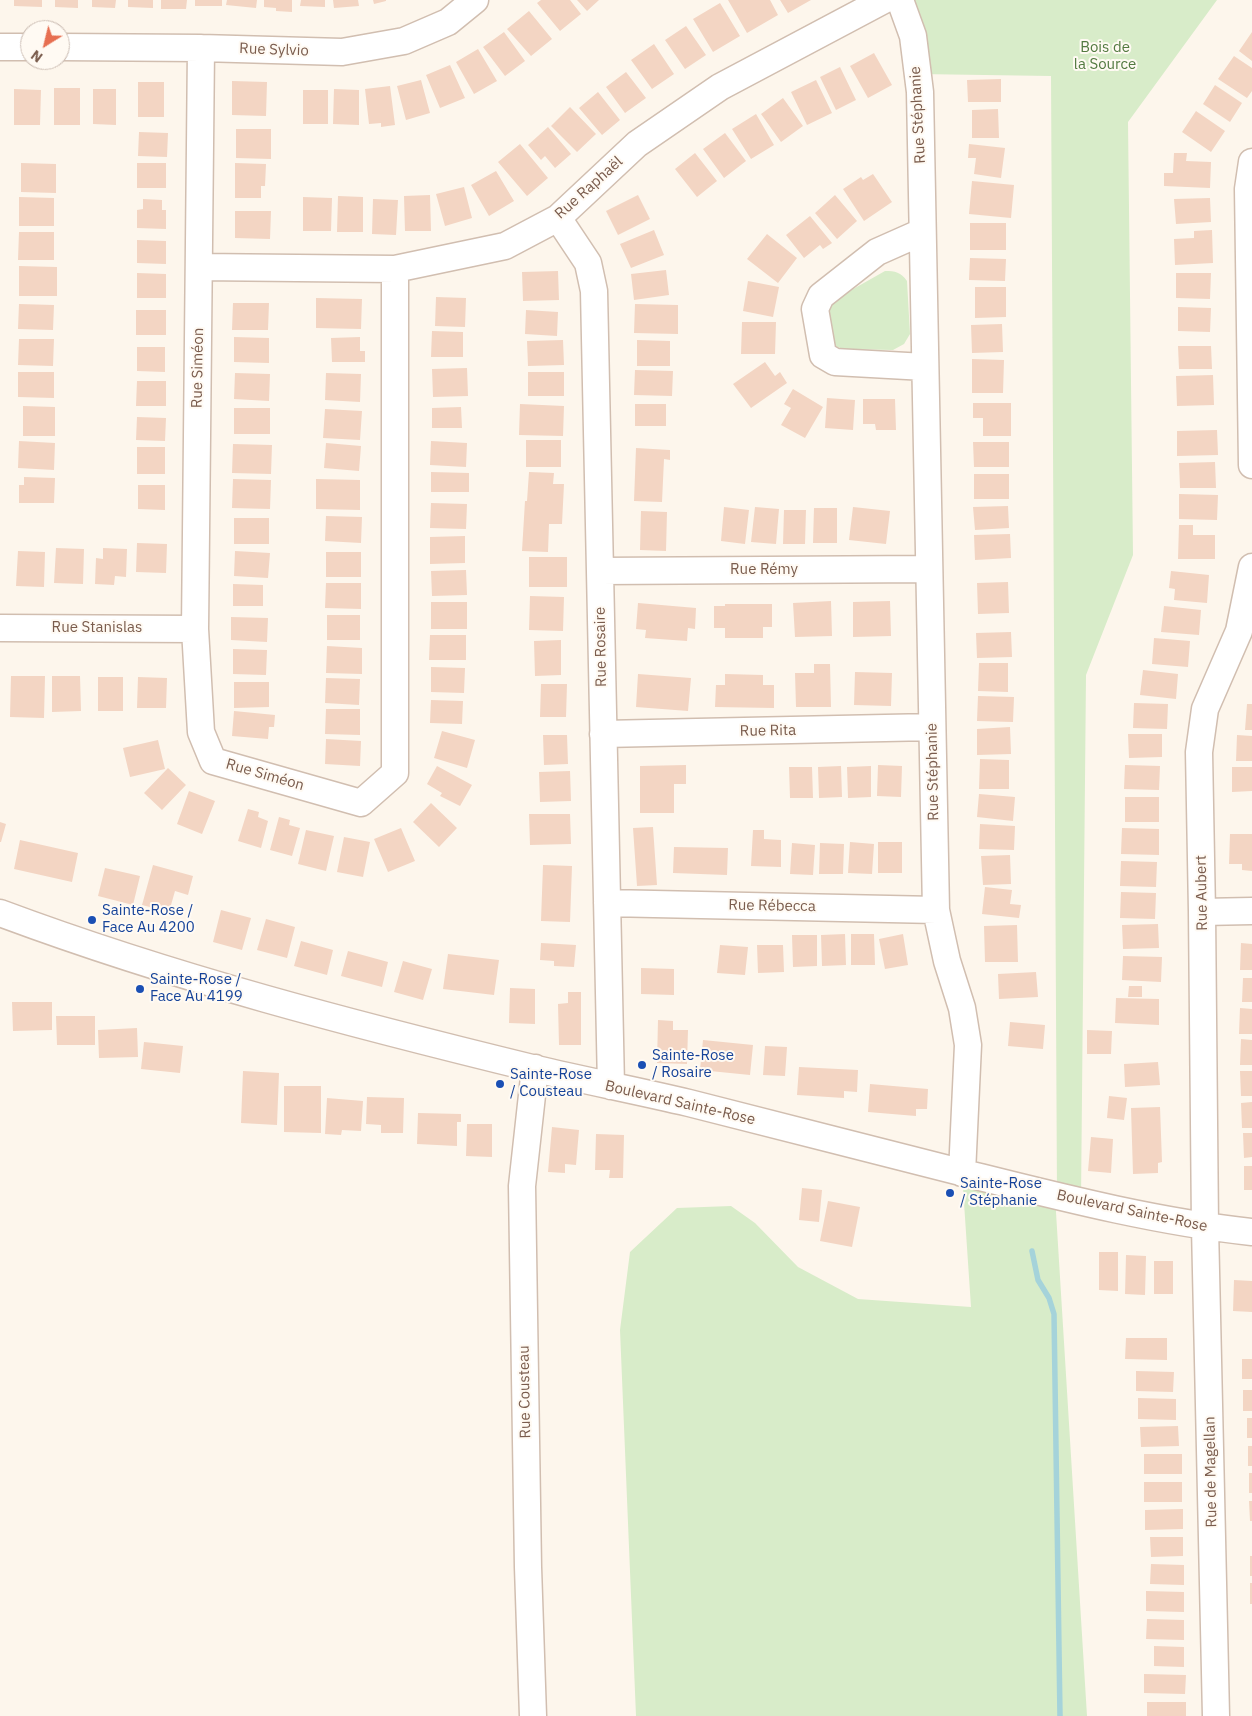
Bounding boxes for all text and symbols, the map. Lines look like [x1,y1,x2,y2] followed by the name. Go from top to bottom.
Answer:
[20,20,70,70] north arrow
[1074,39,1136,74] park label: Bois de la Source
[239,40,309,60] street label: Rue Sylvio
[27,46,46,67] text: N
[906,66,930,164] street label: Rue Stéphanie
[551,153,627,223] street label: Rue Raphaël
[188,328,208,408] street label: Rue Siméon
[730,561,798,579] street label: Rue Rémy
[591,607,611,687] street label: Rue Rosaire
[52,619,142,637] street label: Rue Stanislas
[740,722,796,740] street label: Rue Rita
[923,723,943,821] street label: Rue Stéphanie
[224,755,306,795] street label: Rue Siméon
[1192,855,1212,931] street label: Rue Aubert
[728,896,816,916] street label: Rue Rébecca
[102,902,195,937] place label: Sainte-Rose / Face Au 4200
[86,914,98,926] marker: Sainte-Rose / Face Au 4200
[150,971,243,1006] place label: Sainte-Rose / Face Au 4199
[134,983,146,995] marker: Sainte-Rose / Face Au 4199
[652,1047,734,1082] place label: Sainte-Rose / Rosaire
[636,1059,648,1071] marker: Sainte-Rose / Rosaire
[510,1066,592,1101] place label: Sainte-Rose / Cousteau
[603,1077,757,1129] street label: Boulevard Sainte-Rose
[494,1078,506,1090] marker: Sainte-Rose / Cousteau
[960,1175,1042,1210] place label: Sainte-Rose / Stéphanie
[1055,1186,1209,1236] street label: Boulevard Sainte-Rose
[944,1187,956,1199] marker: Sainte-Rose / Stéphanie
[515,1345,535,1439] street label: Rue Cousteau
[1201,1416,1221,1528] street label: Rue de Magellan

